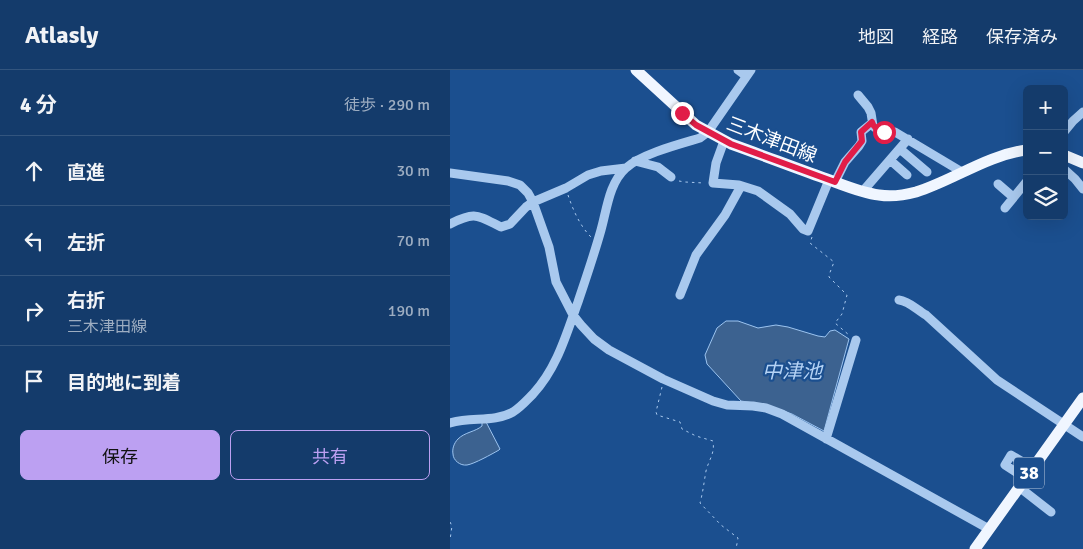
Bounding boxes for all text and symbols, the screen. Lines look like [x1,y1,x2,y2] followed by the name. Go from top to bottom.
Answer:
[25,20,98,50] text: Atlasly
[858,26,894,48] text: 地図
[922,26,958,48] text: 経路
[986,26,1058,48] text: 保存済み
[1023,85,1068,220] map controls
[1023,85,1068,130] button: +
[20,92,57,118] text: 4 分
[344,95,430,115] text: 徒歩 · 290 m
[671,102,694,125] route end
[723,112,820,168] street label: 三木津田線
[873,121,896,144] route start
[1023,130,1068,175] button: −
[20,157,48,185] icon: ahead
[67,161,105,185] text: 直進
[396,161,430,181] text: 30 m
[1023,175,1068,220] button: layers
[20,227,48,255] icon: left
[67,231,105,255] text: 左折
[396,231,430,251] text: 70 m
[67,289,105,313] text: 右折
[20,297,48,325] icon: right
[388,301,430,321] text: 190 m
[67,317,147,337] text: 三木津田線
[762,359,824,384] water label: 中津池
[20,367,48,395] icon: arrive
[67,371,181,395] text: 目的地に到着
[20,430,220,480] button: 保存
[230,430,430,480] button: 共有
[1014,458,1044,488] road number: 38

